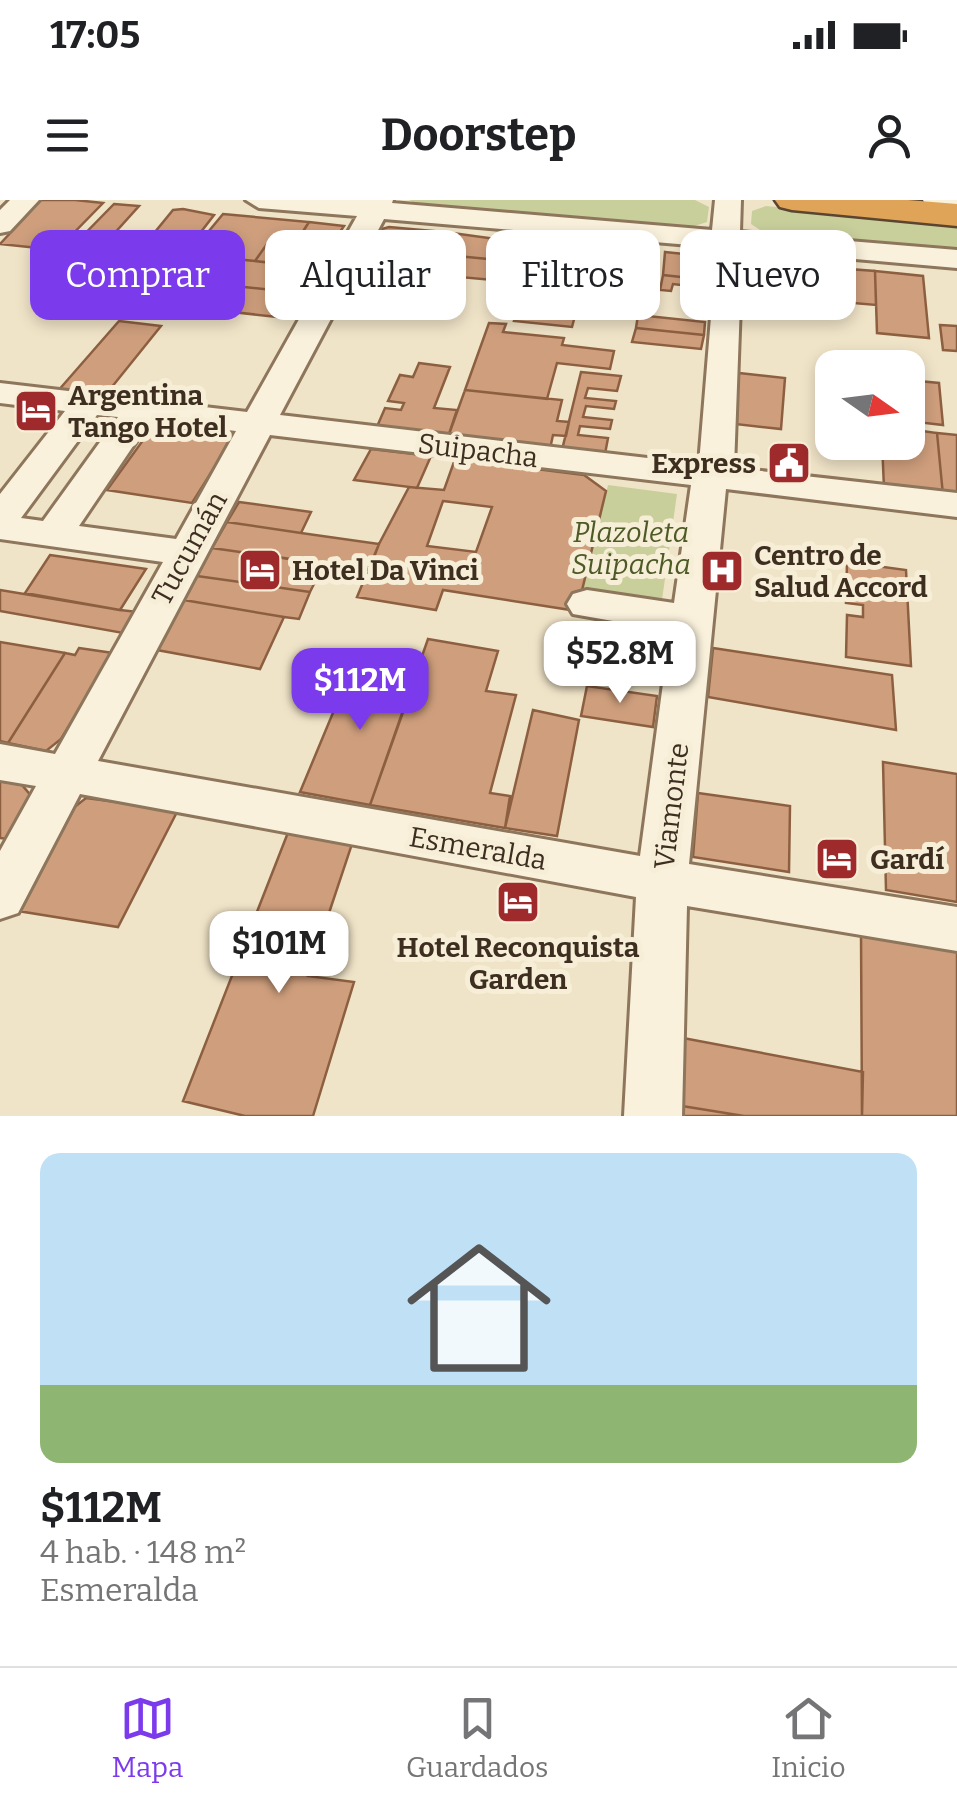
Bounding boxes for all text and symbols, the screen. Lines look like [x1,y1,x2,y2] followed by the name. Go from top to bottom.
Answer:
[50,12,140,58] text: 17:05
[40,108,95,163] icon: menu
[381,108,576,162] text: Doorstep
[862,108,917,163] icon: person
[30,230,245,320] chip: Comprar
[265,230,466,320] chip: Alquilar
[486,230,660,320] chip: Filtros
[680,230,856,320] chip: Nuevo
[815,350,925,460] north arrow
[815,350,925,460] map controls
[68,379,228,444] place label: Argentina Tango Hotel
[13,388,59,434] hotel icon: Argentina Tango Hotel
[416,427,540,474] street label: Suipacha
[766,440,812,486] public building icon: Express
[651,447,756,480] place label: Express
[145,486,234,611] street label: Tucumán
[571,516,691,581] park label: Plazoleta Suipacha
[754,539,928,604] place label: Centro de Salud Accord
[237,547,283,593] hotel icon: Hotel Da Vinci
[699,548,745,594] hospital icon: Centro de Salud Accord
[292,554,479,587] place label: Hotel Da Vinci
[539,621,701,706] pin: $52.8M
[566,634,674,672] text: $52.8M
[290,648,430,733] pin: $112M
[314,661,406,699] text: $112M
[647,741,696,871] street label: Viamonte
[407,820,549,877] street label: Esmeralda
[814,836,860,882] hotel icon: Gardí
[870,843,945,876] place label: Gardí
[495,879,541,925] hotel icon: Hotel Reconquista Garden
[209,911,349,996] pin: $101M
[232,924,326,962] text: $101M
[397,931,640,996] place label: Hotel Reconquista Garden
[389,1218,569,1398] icon: home
[40,1483,162,1533] text: $112M
[40,1533,246,1571] text: 4 hab. · 148 m²
[40,1571,199,1609] text: Esmeralda
[111,1691,183,1784] tab: Mapa
[406,1691,548,1784] tab: Guardados
[771,1691,846,1784] tab: Inicio

